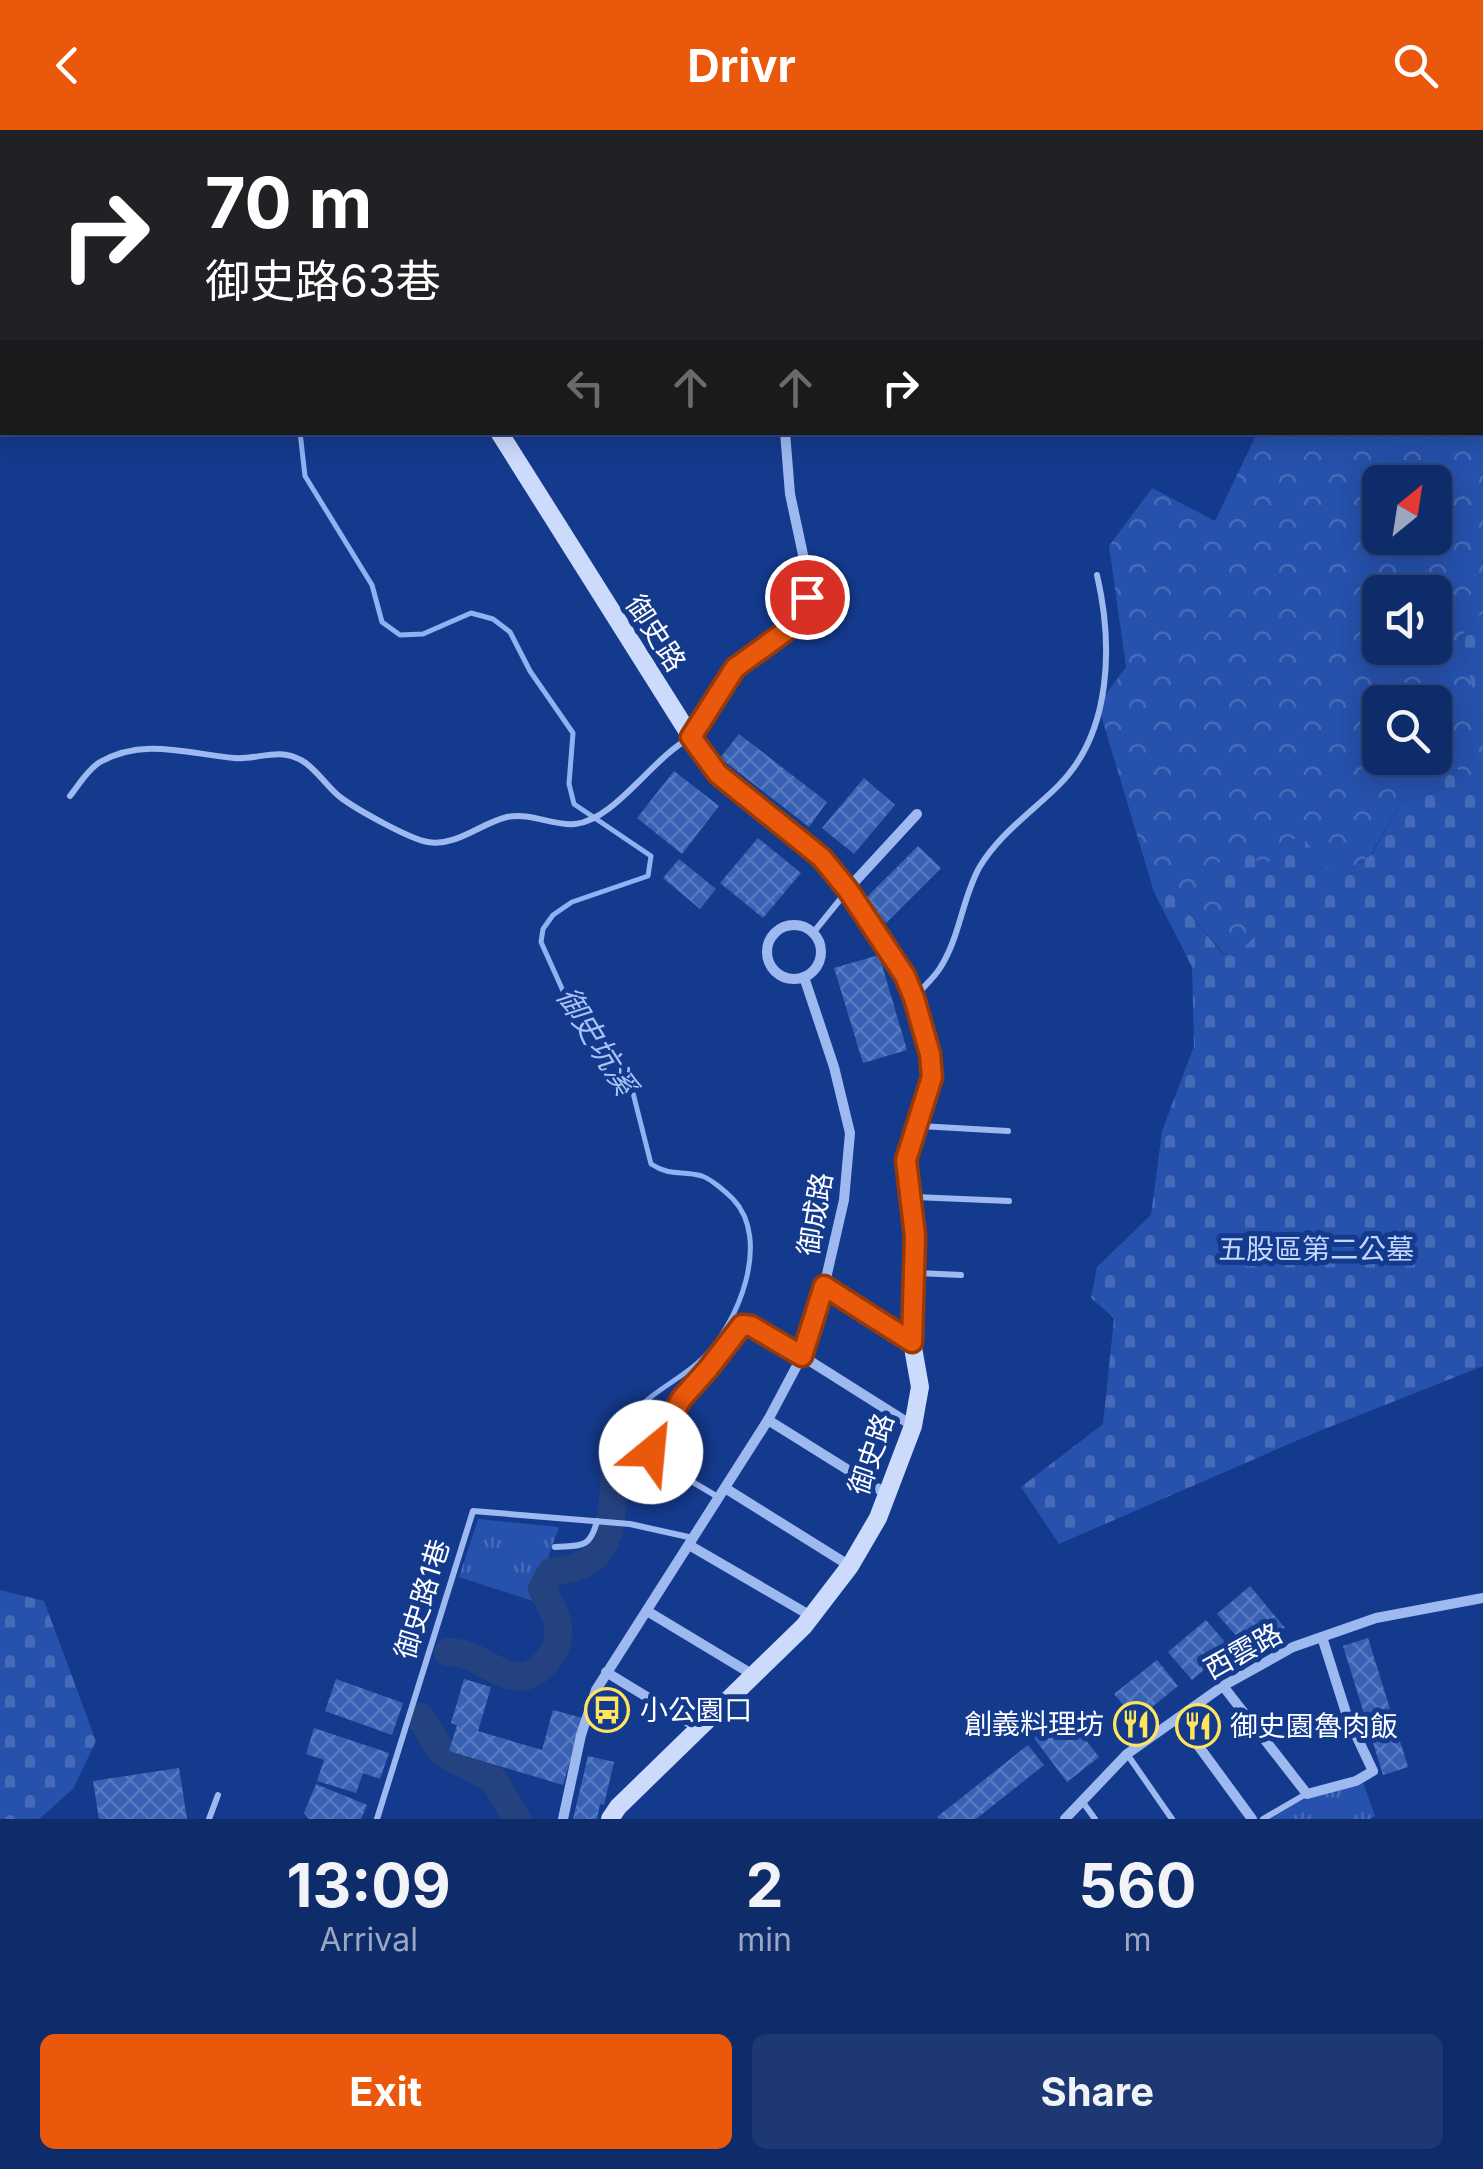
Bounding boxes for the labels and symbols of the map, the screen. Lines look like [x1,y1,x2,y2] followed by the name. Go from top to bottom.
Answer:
[1362,465,1452,555] north arrow
[765,555,850,640] pin
[619,589,693,677] street label: 御史路
[550,980,646,1104] water label: 御史坑溪
[791,1170,839,1258] street label: 御成路
[1218,1232,1414,1266] park label: 五股區第二公墓
[599,1400,703,1504] position arrow
[841,1409,901,1499] street label: 御史路
[388,1535,456,1663] street label: 御史路1巷
[1198,1616,1288,1686] street label: 西雲路
[584,1687,630,1733] bus stop icon: 小公園口
[640,1693,752,1727] place label: 小公園口
[1113,1701,1159,1747] restaurant icon: 創義料理坊
[1175,1703,1221,1749] restaurant icon: 御史園魯肉飯
[964,1707,1104,1741] place label: 創義料理坊
[1230,1709,1398,1743] place label: 御史園魯肉飯

